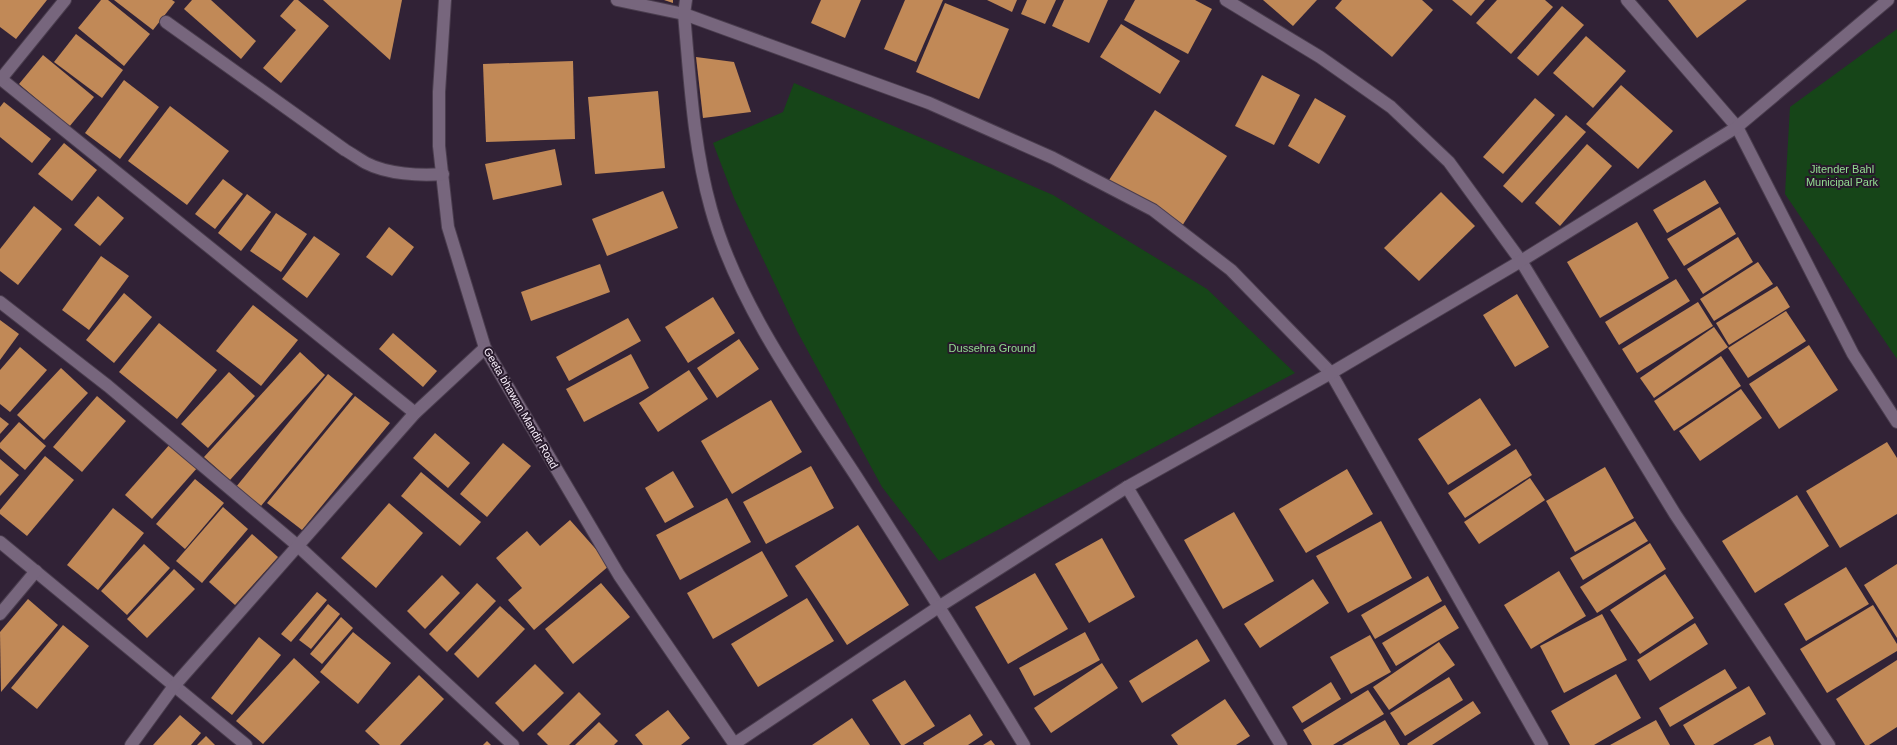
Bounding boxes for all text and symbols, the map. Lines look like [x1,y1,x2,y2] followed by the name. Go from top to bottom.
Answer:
[1806,163,1879,188] park label: Jitender Bahl Municipal Park
[949,342,1035,354] park label: Dussehra Ground
[481,345,561,471] street label: Geeta bhawan Mandir Road

